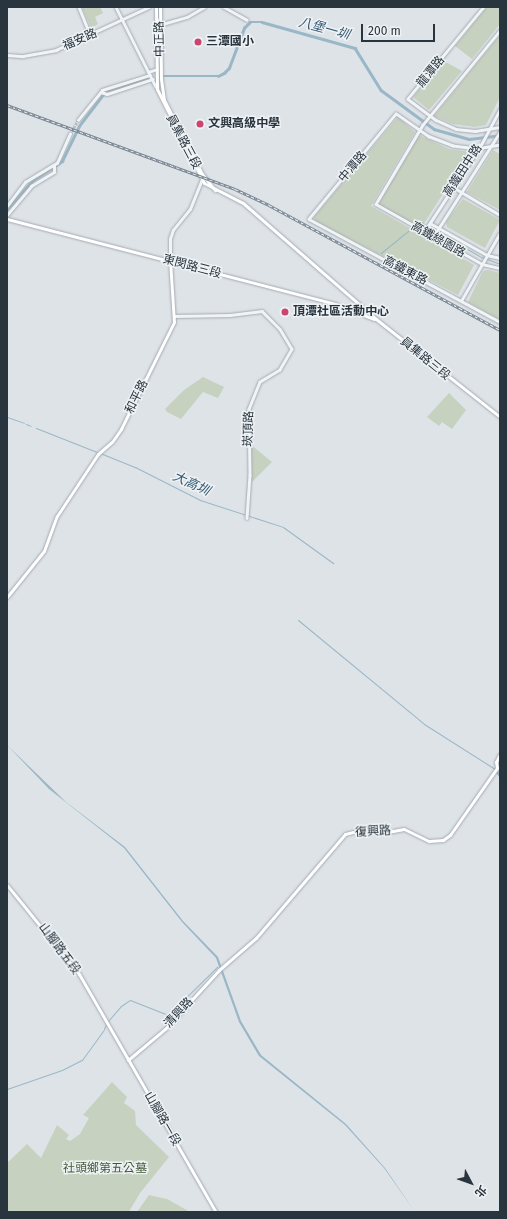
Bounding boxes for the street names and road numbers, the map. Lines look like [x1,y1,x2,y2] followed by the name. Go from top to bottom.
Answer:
[152,21,168,57] street label: 中正路
[61,26,99,54] street label: 福安路
[414,53,448,91] street label: 龍潭路
[163,112,203,172] street label: 員集路三段
[441,142,485,200] street label: 高鐵田中路
[336,149,370,185] street label: 中潭路
[408,219,468,261] street label: 高鐵綠園路
[161,252,223,282] street label: 東閔路三段
[380,253,430,289] street label: 高鐵東路
[397,335,453,383] street label: 員集路三段
[123,378,151,416] street label: 和平路
[241,411,257,447] street label: 崁頂路
[355,824,391,840] street label: 復興路
[35,921,83,977] street label: 山腳路五段
[161,995,197,1031] street label: 清興路
[141,1089,183,1149] street label: 山腳路一段

